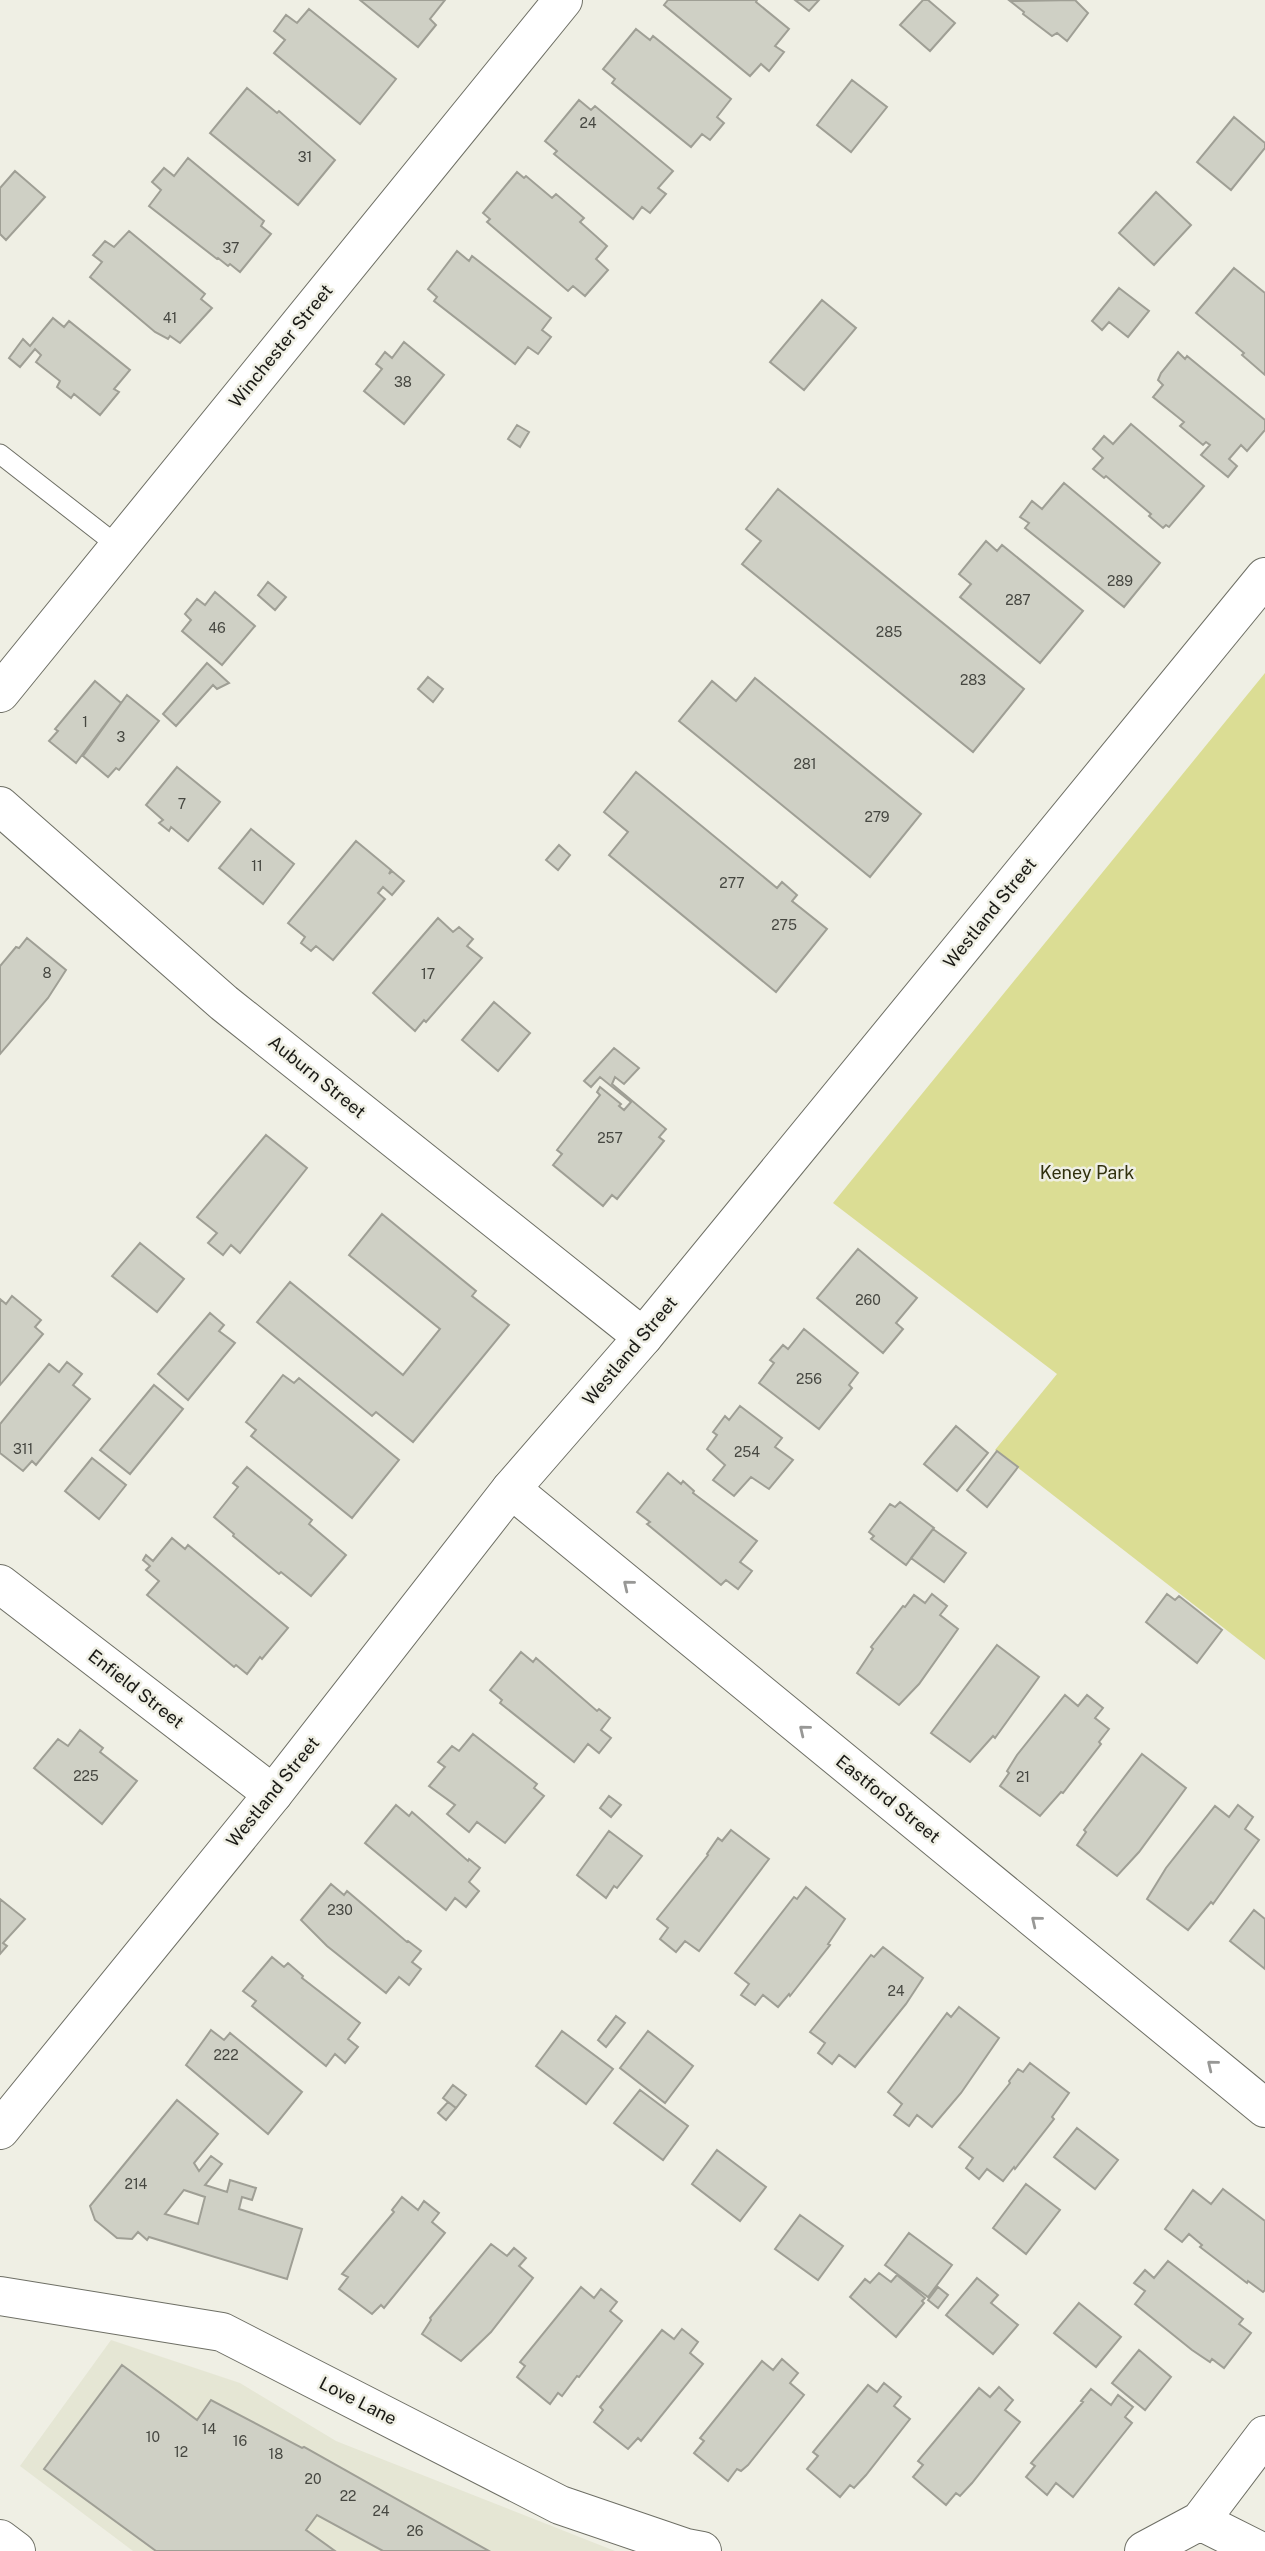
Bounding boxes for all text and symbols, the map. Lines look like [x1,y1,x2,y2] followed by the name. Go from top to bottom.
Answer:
[579,115,597,131] house number: 24
[298,149,312,165] house number: 31
[223,240,239,256] house number: 37
[225,280,337,411] street label: Winchester Street
[163,310,177,326] house number: 41
[394,374,412,390] house number: 38
[1107,573,1133,589] house number: 289
[1005,592,1031,608] house number: 287
[208,620,226,636] house number: 46
[876,624,902,640] house number: 285
[960,672,986,688] house number: 283
[82,714,88,730] house number: 1
[117,729,126,745] house number: 3
[793,756,817,772] house number: 281
[178,796,186,812] house number: 7
[864,809,890,825] house number: 279
[939,853,1041,972] street label: Westland Street
[251,858,263,874] house number: 11
[719,875,745,891] house number: 277
[771,917,797,933] house number: 275
[42,965,52,981] house number: 8
[421,966,435,982] house number: 17
[265,1031,370,1122] street label: Auburn Street
[597,1130,623,1146] house number: 257
[1040,1162,1134,1183] park label: Keney Park
[578,1292,681,1409] street label: Westland Street
[855,1292,881,1308] house number: 260
[796,1371,822,1387] house number: 256
[13,1441,33,1457] house number: 311
[734,1444,760,1460] house number: 254
[623,1581,636,1594] one-way arrow
[84,1645,188,1732] street label: Enfield Street
[799,1725,811,1738] one-way arrow
[222,1732,324,1851] street label: Westland Street
[832,1750,945,1847] street label: Eastford Street
[73,1768,99,1784] house number: 225
[1016,1769,1030,1785] house number: 21
[327,1902,353,1918] house number: 230
[1032,1916,1044,1929] one-way arrow
[887,1983,905,1999] house number: 24
[213,2047,239,2063] house number: 222
[1208,2061,1221,2073] one-way arrow
[125,2176,148,2192] house number: 214
[316,2372,400,2429] street label: Love Lane
[202,2421,216,2437] house number: 14
[146,2429,160,2445] house number: 10
[233,2433,247,2449] house number: 16
[174,2444,188,2460] house number: 12
[269,2446,283,2462] house number: 18
[305,2471,321,2487] house number: 20
[340,2488,356,2504] house number: 22
[372,2503,390,2519] house number: 24
[406,2523,424,2539] house number: 26

